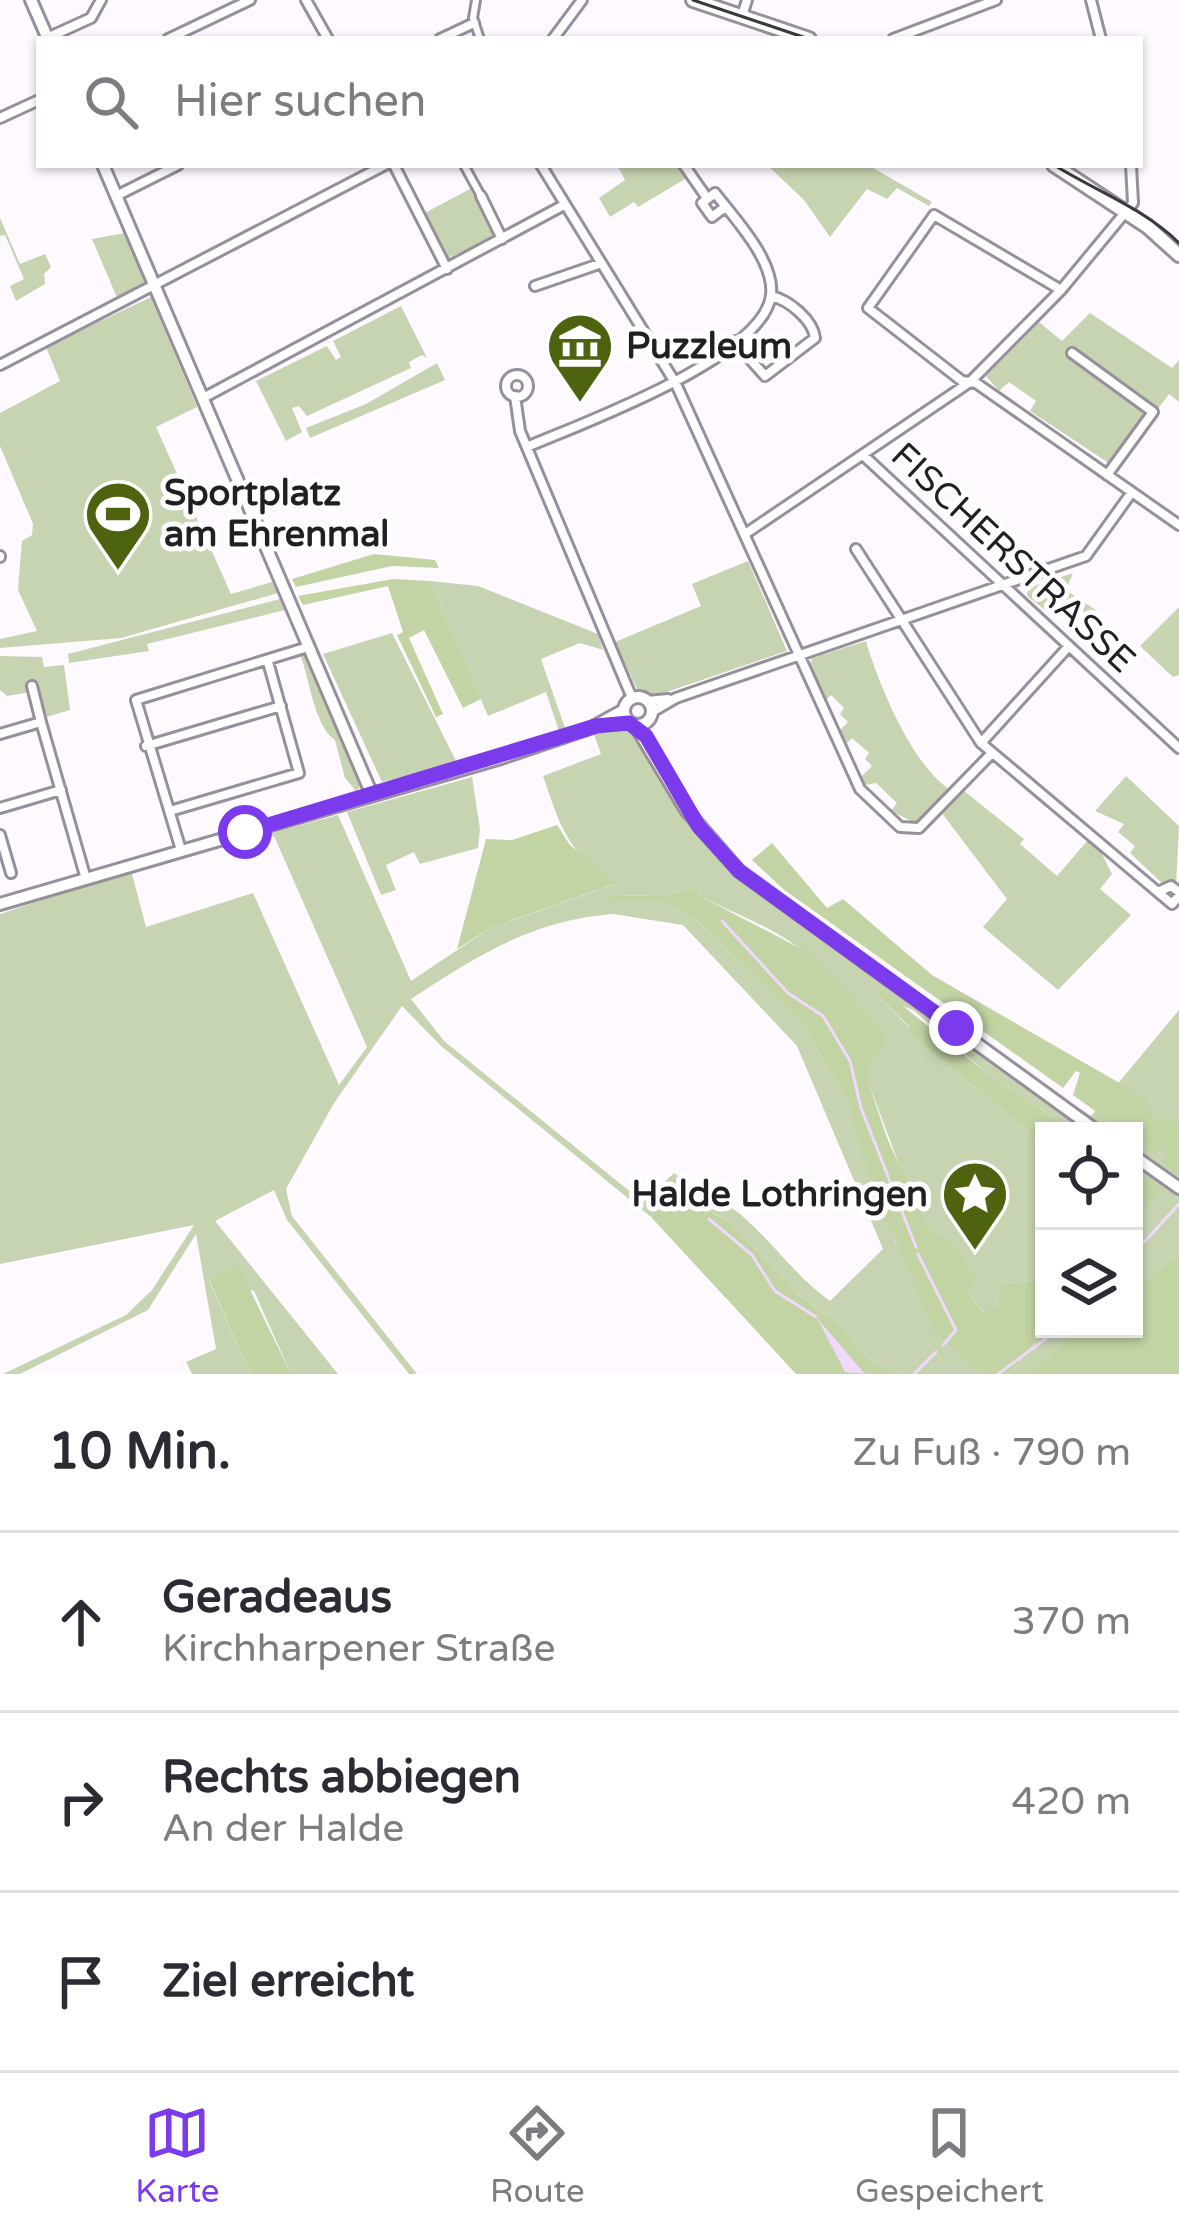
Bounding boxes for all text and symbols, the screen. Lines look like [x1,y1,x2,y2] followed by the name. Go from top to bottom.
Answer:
[36,36,1143,168] search box
[78,69,144,135] icon: search
[174,75,426,129] text: Hier suchen
[545,311,615,405] museum icon: Puzzleum
[626,325,792,368] place label: Puzzleum
[882,434,1144,682] street label: FISCHERSTRASSE
[164,472,389,556] place label: Sportplatz am Ehrenmal
[83,479,153,573] sports icon: Sportplatz am Ehrenmal
[218,805,272,859] route start
[929,1001,983,1055] route end
[1035,1122,1143,1338] map controls
[1035,1122,1143,1230] button: locate
[940,1159,1010,1253] place icon: Halde Lothringen
[631,1173,928,1216] place label: Halde Lothringen
[1035,1230,1143,1338] button: layers
[48,1421,231,1483] text: 10 Min.
[853,1429,1131,1476] text: Zu Fuß · 790 m
[162,1571,392,1625] text: Geradeaus
[48,1589,114,1655] icon: ahead
[1012,1598,1131,1645] text: 370 m
[162,1625,556,1672] text: Kirchharpener Straße
[162,1751,521,1805] text: Rechts abbiegen
[48,1769,114,1835] icon: right
[1012,1778,1131,1825] text: 420 m
[162,1805,404,1852] text: An der Halde
[48,1949,114,2015] icon: arrive
[162,1955,414,2009] text: Ziel erreicht
[135,2100,220,2211] tab: Karte
[490,2100,585,2211] tab: Route
[855,2100,1044,2211] tab: Gespeichert

